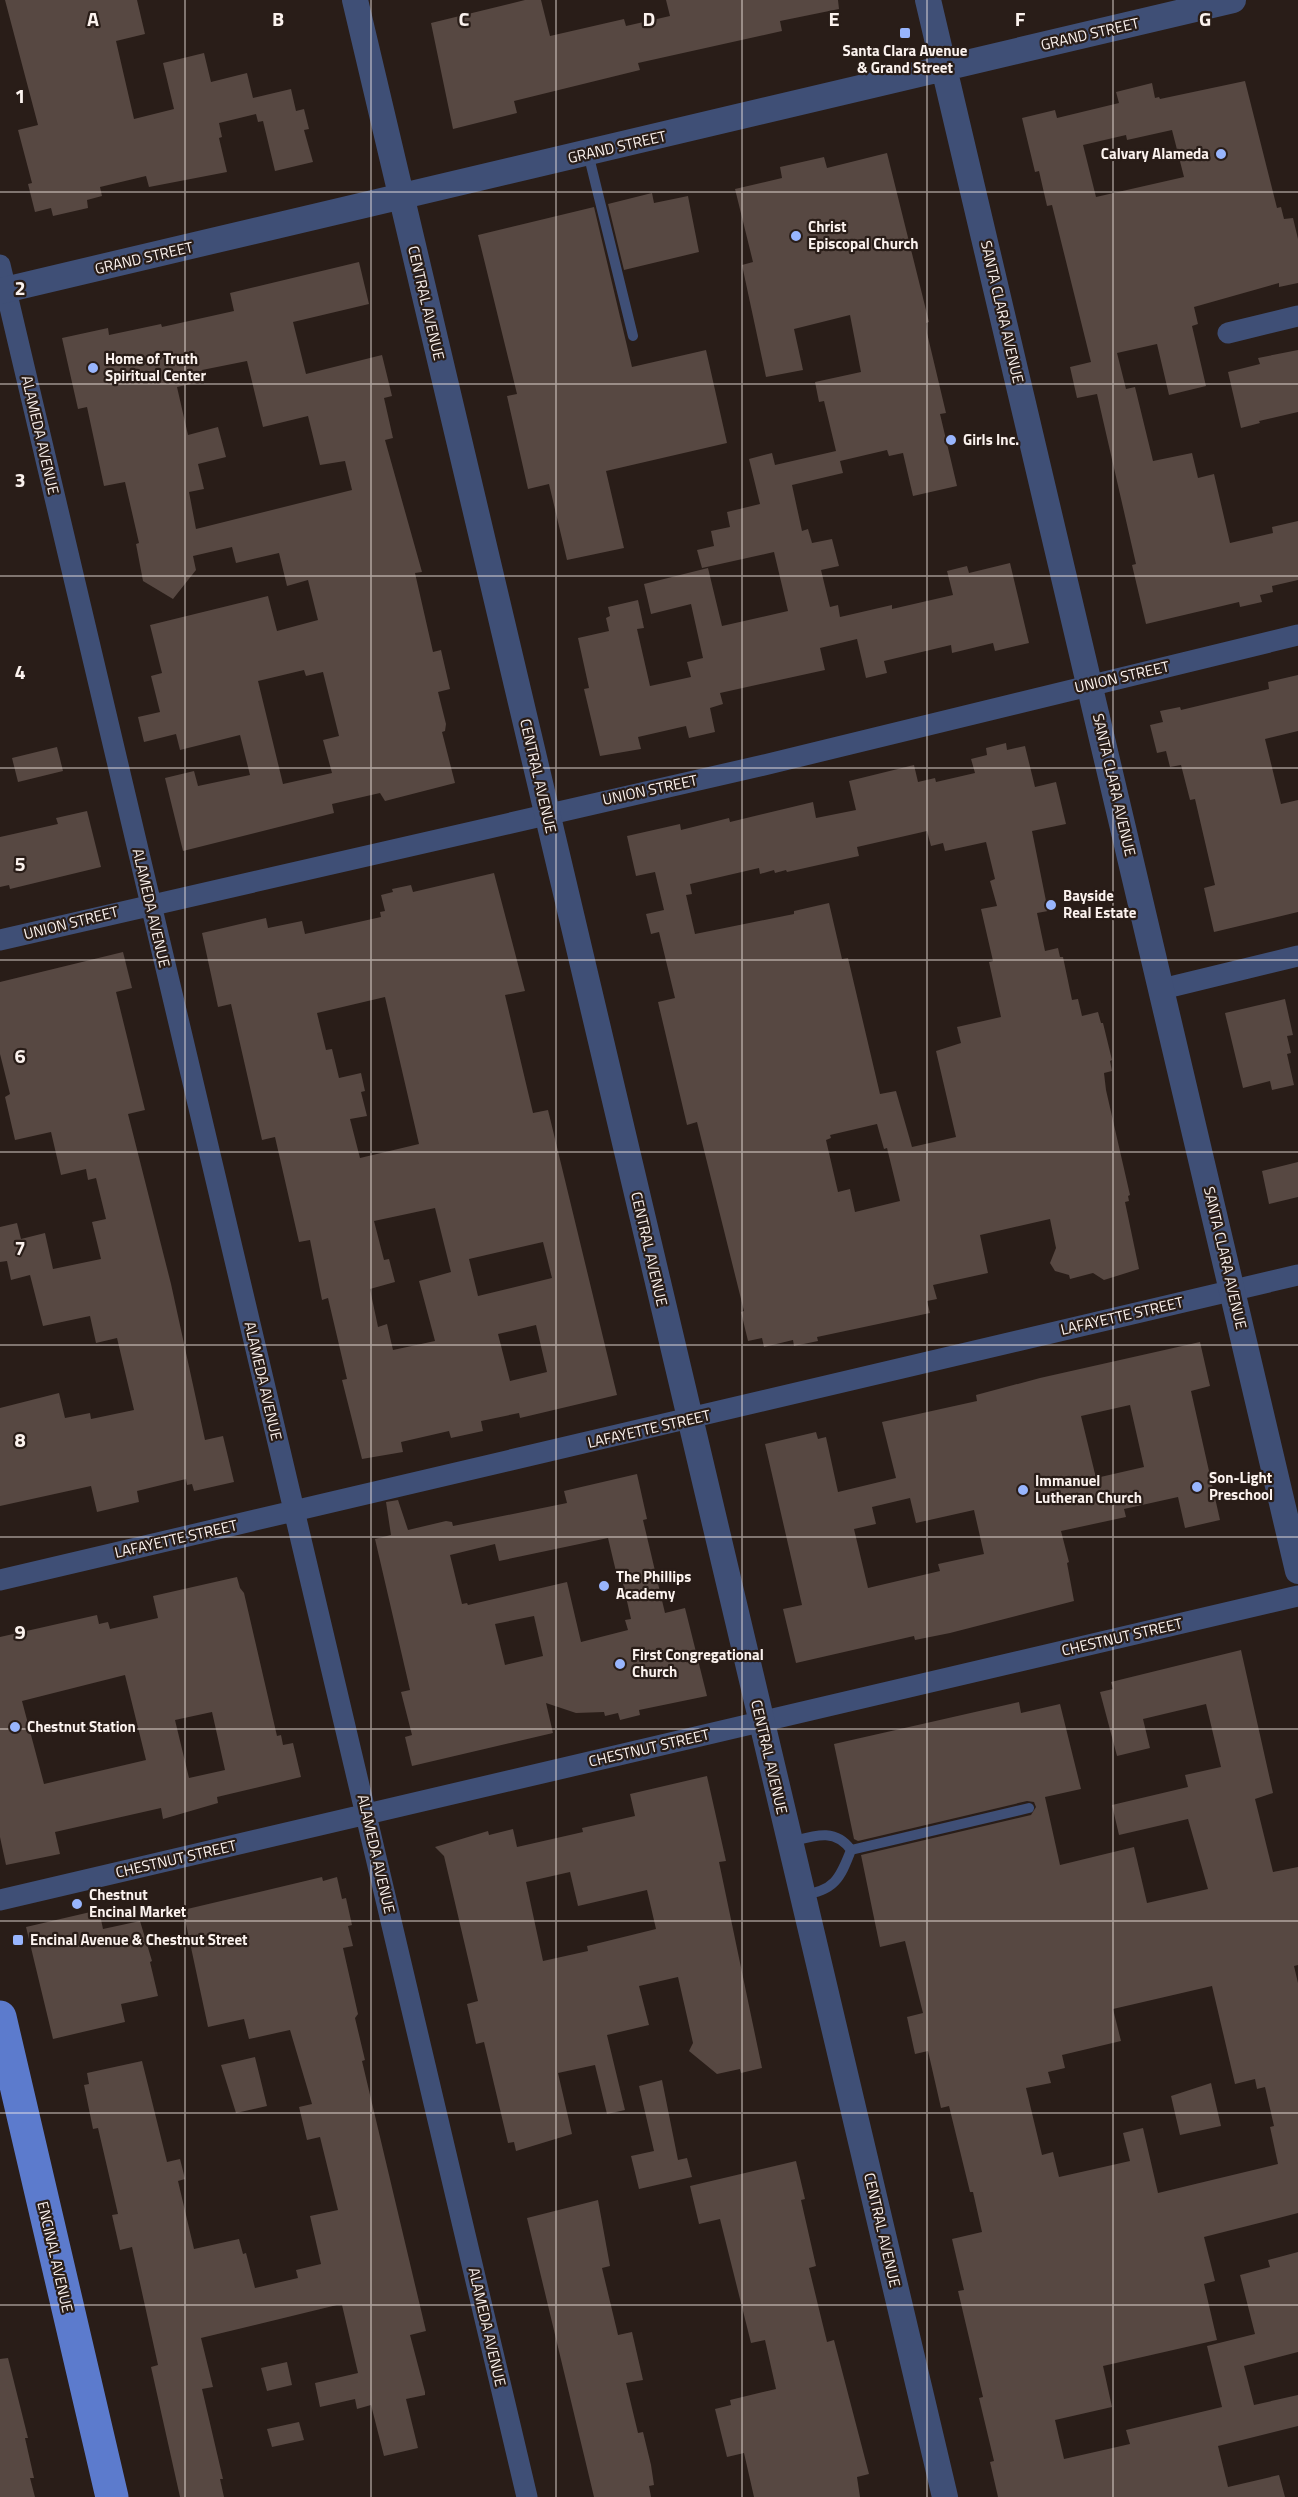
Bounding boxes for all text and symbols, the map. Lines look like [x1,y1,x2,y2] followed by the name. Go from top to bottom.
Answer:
[87,3,99,34] text: A
[272,3,284,34] text: B
[459,3,470,34] text: C
[643,3,655,34] text: D
[828,3,840,34] text: E
[1015,3,1026,34] text: F
[1199,3,1211,34] text: G
[1038,11,1141,56] street label: GRAND STREET
[898,26,912,40] marker: Santa Clara Avenue & Grand Street
[842,39,968,79] place label: Santa Clara Avenue & Grand Street
[14,80,26,111] text: 1
[565,124,668,169] street label: GRAND STREET
[1101,142,1209,165] place label: Calvary Alameda
[1214,147,1228,161] marker: Calvary Alameda
[808,215,919,255] place label: Christ Episcopal Church
[789,229,803,243] marker: Christ Episcopal Church
[92,235,195,280] street label: GRAND STREET
[975,238,1030,386] street label: SANTA CLARA AVENUE
[402,243,451,362] street label: CENTRAL AVENUE
[14,272,26,303] text: 2
[105,347,206,387] place label: Home of Truth Spiritual Center
[86,361,100,375] marker: Home of Truth Spiritual Center
[16,373,65,497] street label: ALAMEDA AVENUE
[963,428,1019,451] place label: Girls Inc.
[944,433,958,447] marker: Girls Inc.
[14,464,26,495] text: 3
[1072,654,1172,699] street label: UNION STREET
[14,656,26,687] text: 4
[1087,711,1142,859] street label: SANTA CLARA AVENUE
[514,716,563,835] street label: CENTRAL AVENUE
[600,768,700,811] street label: UNION STREET
[127,846,176,970] street label: ALAMEDA AVENUE
[14,848,26,879] text: 5
[1063,884,1137,924] place label: Bayside Real Estate
[1044,898,1058,912] marker: Bayside Real Estate
[21,900,121,945] street label: UNION STREET
[14,1040,26,1071] text: 6
[1198,1184,1253,1332] street label: SANTA CLARA AVENUE
[625,1189,674,1308] street label: CENTRAL AVENUE
[14,1232,26,1263] text: 7
[1058,1290,1186,1341] street label: LAFAYETTE STREET
[239,1319,288,1443] street label: ALAMEDA AVENUE
[585,1403,713,1454] street label: LAFAYETTE STREET
[14,1424,26,1455] text: 8
[1209,1466,1273,1506] place label: Son-Light Preschool
[1035,1469,1142,1509] place label: Immanuel Lutheran Church
[1190,1480,1204,1494] marker: Son-Light Preschool
[1016,1483,1030,1497] marker: Immanuel Lutheran Church
[112,1513,240,1564] street label: LAFAYETTE STREET
[616,1565,691,1605] place label: The Phillips Academy
[597,1579,611,1593] marker: The Phillips Academy
[1059,1611,1185,1662] street label: CHESTNUT STREET
[14,1616,26,1647] text: 9
[632,1643,764,1683] place label: First Congregational Church
[613,1657,627,1671] marker: First Congregational Church
[745,1697,794,1816] street label: CENTRAL AVENUE
[27,1715,136,1738] place label: Chestnut Station
[8,1720,22,1734] marker: Chestnut Station
[586,1722,712,1773] street label: CHESTNUT STREET
[352,1792,401,1916] street label: ALAMEDA AVENUE
[113,1833,239,1884] street label: CHESTNUT STREET
[89,1883,187,1923] place label: Chestnut Encinal Market
[70,1897,84,1911] marker: Chestnut Encinal Market
[30,1928,248,1951] place label: Encinal Avenue & Chestnut Street
[11,1933,25,1947] marker: Encinal Avenue & Chestnut Street
[858,2170,907,2289] street label: CENTRAL AVENUE
[32,2199,79,2315] street label: ENCINAL AVENUE
[463,2265,512,2389] street label: ALAMEDA AVENUE

